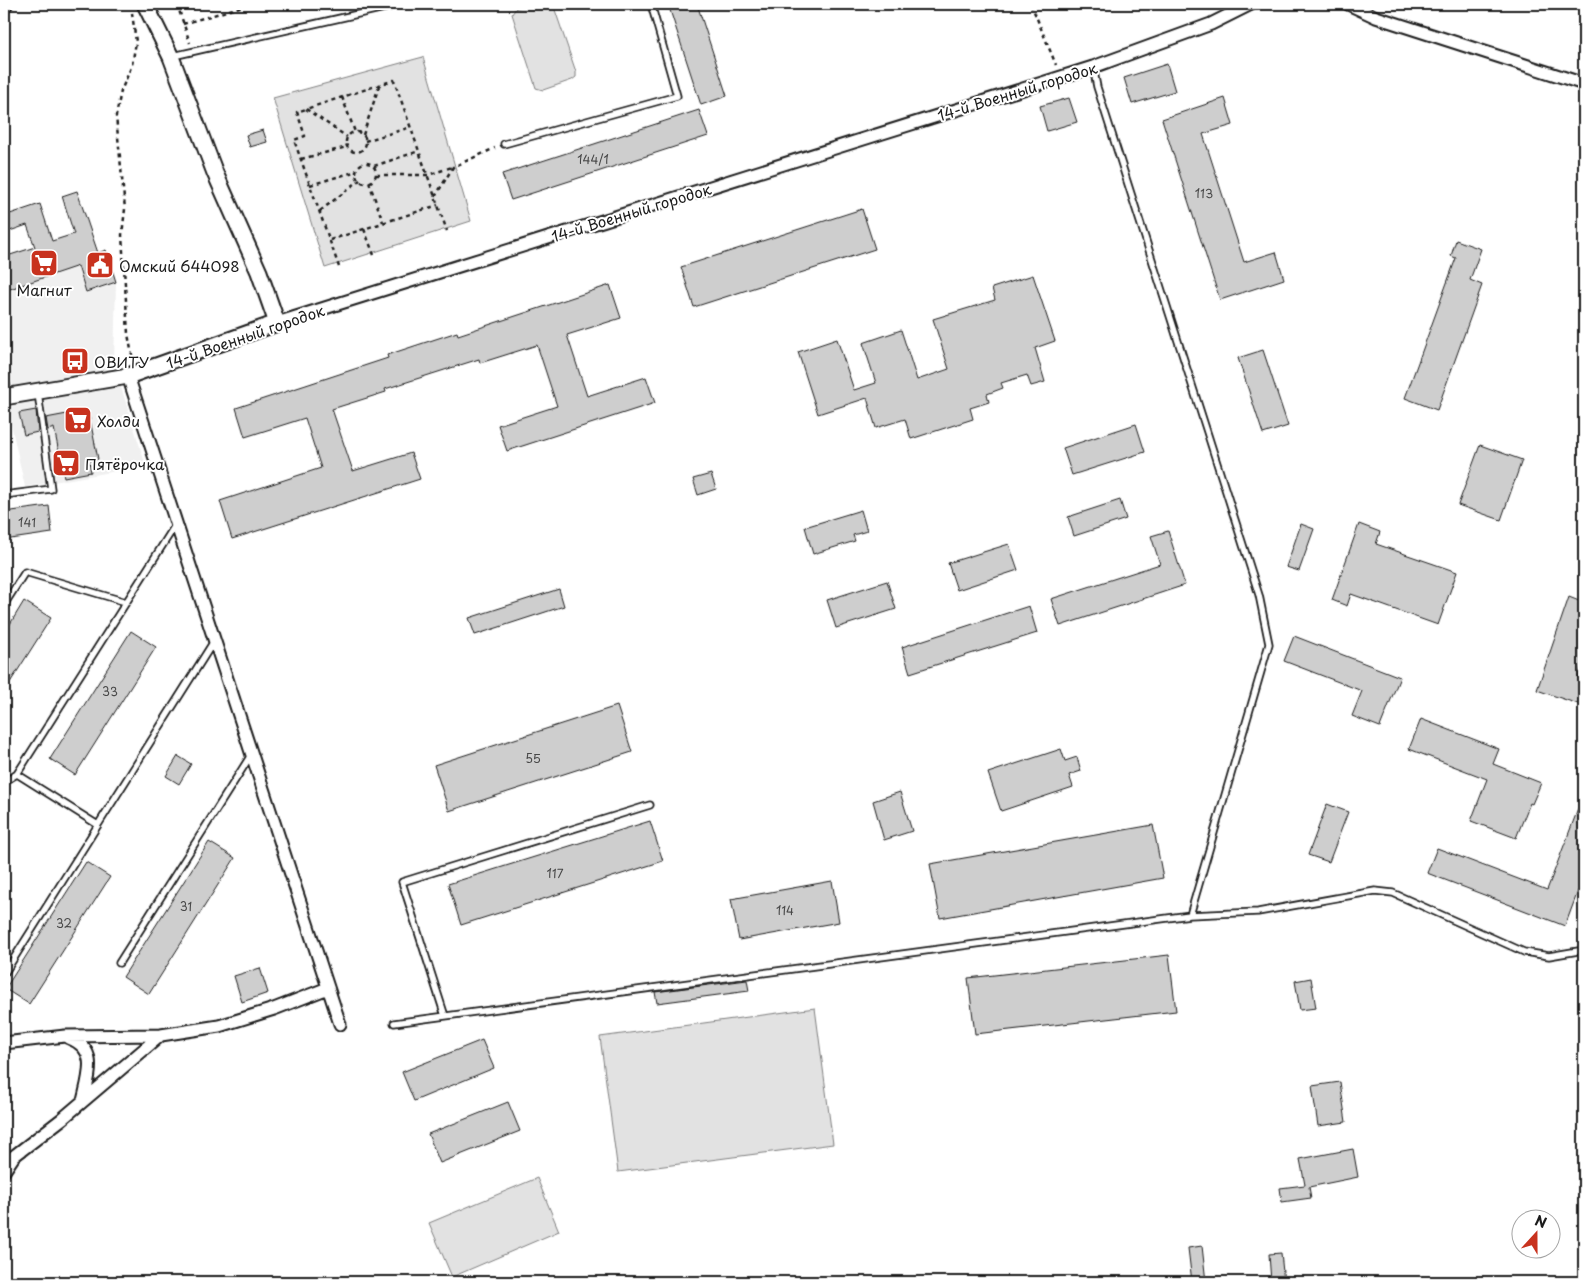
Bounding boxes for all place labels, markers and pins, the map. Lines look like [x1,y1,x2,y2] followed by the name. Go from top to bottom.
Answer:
[29,248,59,278] supermarket icon: Магнит
[85,250,115,280] public building icon: Омский 644098
[119,254,240,277] place label: Омский 644098
[17,278,72,301] place label: Магнит
[60,346,90,376] bus stop icon: ОВИТУ
[94,350,149,373] place label: ОВИТУ
[63,405,93,435] supermarket icon: Холди
[97,409,140,432] place label: Холди
[51,448,81,478] supermarket icon: Пятёрочка
[85,452,165,475] place label: Пятёрочка

